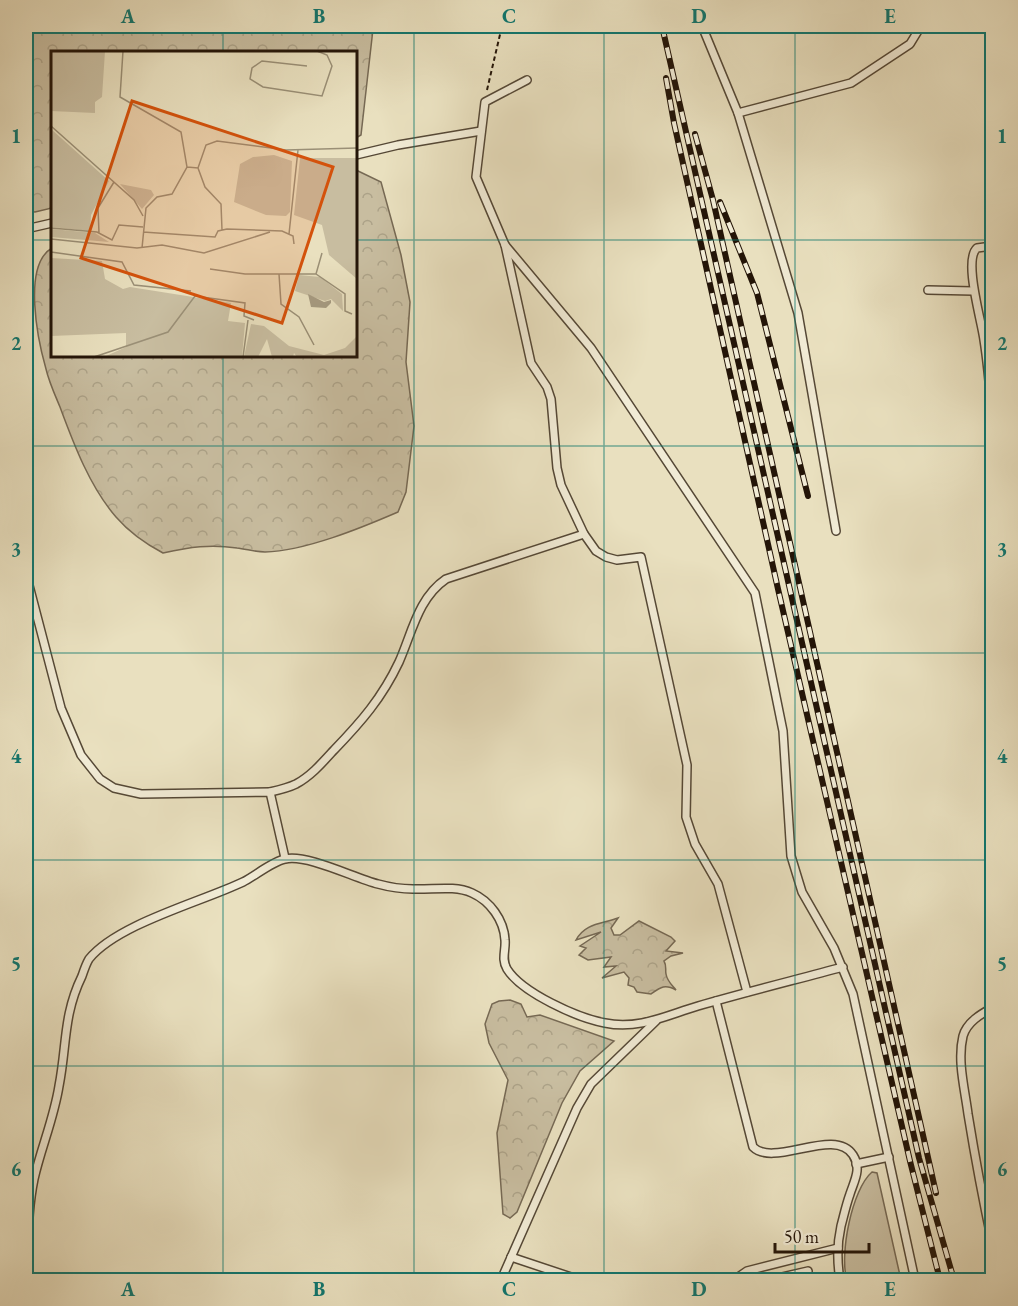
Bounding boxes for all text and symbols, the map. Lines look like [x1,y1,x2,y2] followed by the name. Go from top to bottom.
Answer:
[120,3,136,29] text: A
[313,3,325,29] text: B
[502,3,516,29] text: C
[691,3,707,29] text: D
[884,3,896,29] text: E
[51,51,357,357] inset map
[11,123,21,149] text: 1
[997,123,1007,149] text: 1
[11,330,22,356] text: 2
[997,330,1008,356] text: 2
[11,536,21,562] text: 3
[997,536,1007,562] text: 3
[11,743,22,769] text: 4
[997,743,1008,769] text: 4
[11,950,21,976] text: 5
[997,950,1007,976] text: 5
[11,1156,22,1182] text: 6
[997,1156,1008,1182] text: 6
[775,1216,870,1254] scale bar
[784,1225,819,1248] text: 50 m
[120,1276,136,1302] text: A
[313,1276,325,1302] text: B
[502,1276,516,1302] text: C
[691,1276,707,1302] text: D
[884,1276,896,1302] text: E

